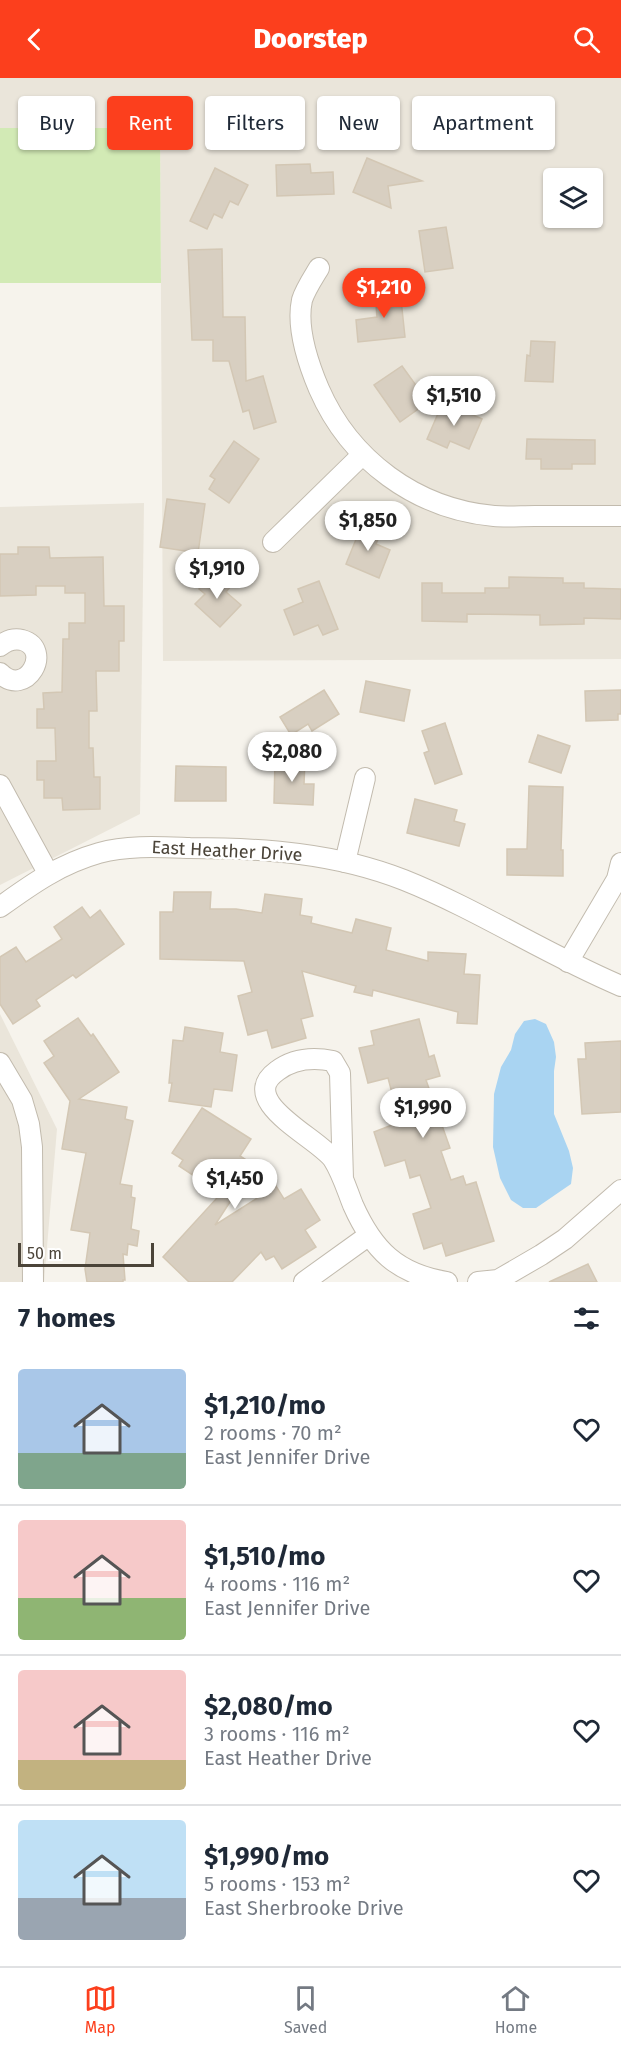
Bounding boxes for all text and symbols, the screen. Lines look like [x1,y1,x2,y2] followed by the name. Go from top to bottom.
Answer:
[18,23,51,56] icon: back
[253,23,368,55] text: Doorstep
[570,23,603,56] icon: search
[18,96,95,150] chip: Buy
[107,96,193,150] chip: Rent
[205,96,305,150] chip: Filters
[317,96,400,150] chip: New
[412,96,555,150] chip: Apartment
[543,168,603,228] map controls
[543,168,603,228] button: layers
[335,268,433,319] pin: $1,210
[356,275,412,299] text: $1,210
[405,376,503,427] pin: $1,510
[426,383,482,407] text: $1,510
[319,501,417,552] pin: $1,850
[339,508,397,532] text: $1,850
[168,549,266,600] pin: $1,910
[189,556,245,580] text: $1,910
[243,732,341,783] pin: $2,080
[262,739,322,763] text: $2,080
[151,836,303,866] street label: East Heather Drive
[374,1088,472,1139] pin: $1,990
[394,1095,452,1119] text: $1,990
[186,1159,284,1210] pin: $1,450
[206,1166,264,1190] text: $1,450
[18,1240,154,1268] scale bar
[27,1244,62,1263] text: 50 m
[570,1302,603,1335] icon: filters
[18,1303,115,1334] text: 7 homes
[204,1390,326,1421] text: $1,210/mo
[66,1393,138,1465] icon: home
[570,1413,603,1446] icon: heart
[204,1421,342,1445] text: 2 rooms · 70 m²
[204,1445,370,1469] text: East Jennifer Drive
[204,1541,326,1572] text: $1,510/mo
[66,1544,138,1616] icon: home
[570,1564,603,1597] icon: heart
[204,1572,350,1596] text: 4 rooms · 116 m²
[204,1596,370,1620] text: East Jennifer Drive
[204,1691,333,1722] text: $2,080/mo
[66,1694,138,1766] icon: home
[570,1714,603,1747] icon: heart
[204,1722,350,1746] text: 3 rooms · 116 m²
[204,1746,372,1770] text: East Heather Drive
[204,1841,329,1872] text: $1,990/mo
[66,1844,138,1916] icon: home
[570,1864,603,1897] icon: heart
[204,1872,351,1896] text: 5 rooms · 153 m²
[204,1896,404,1920] text: East Sherbrooke Drive
[84,1982,117,2037] tab: Map
[284,1982,327,2037] tab: Saved
[495,1982,537,2037] tab: Home

